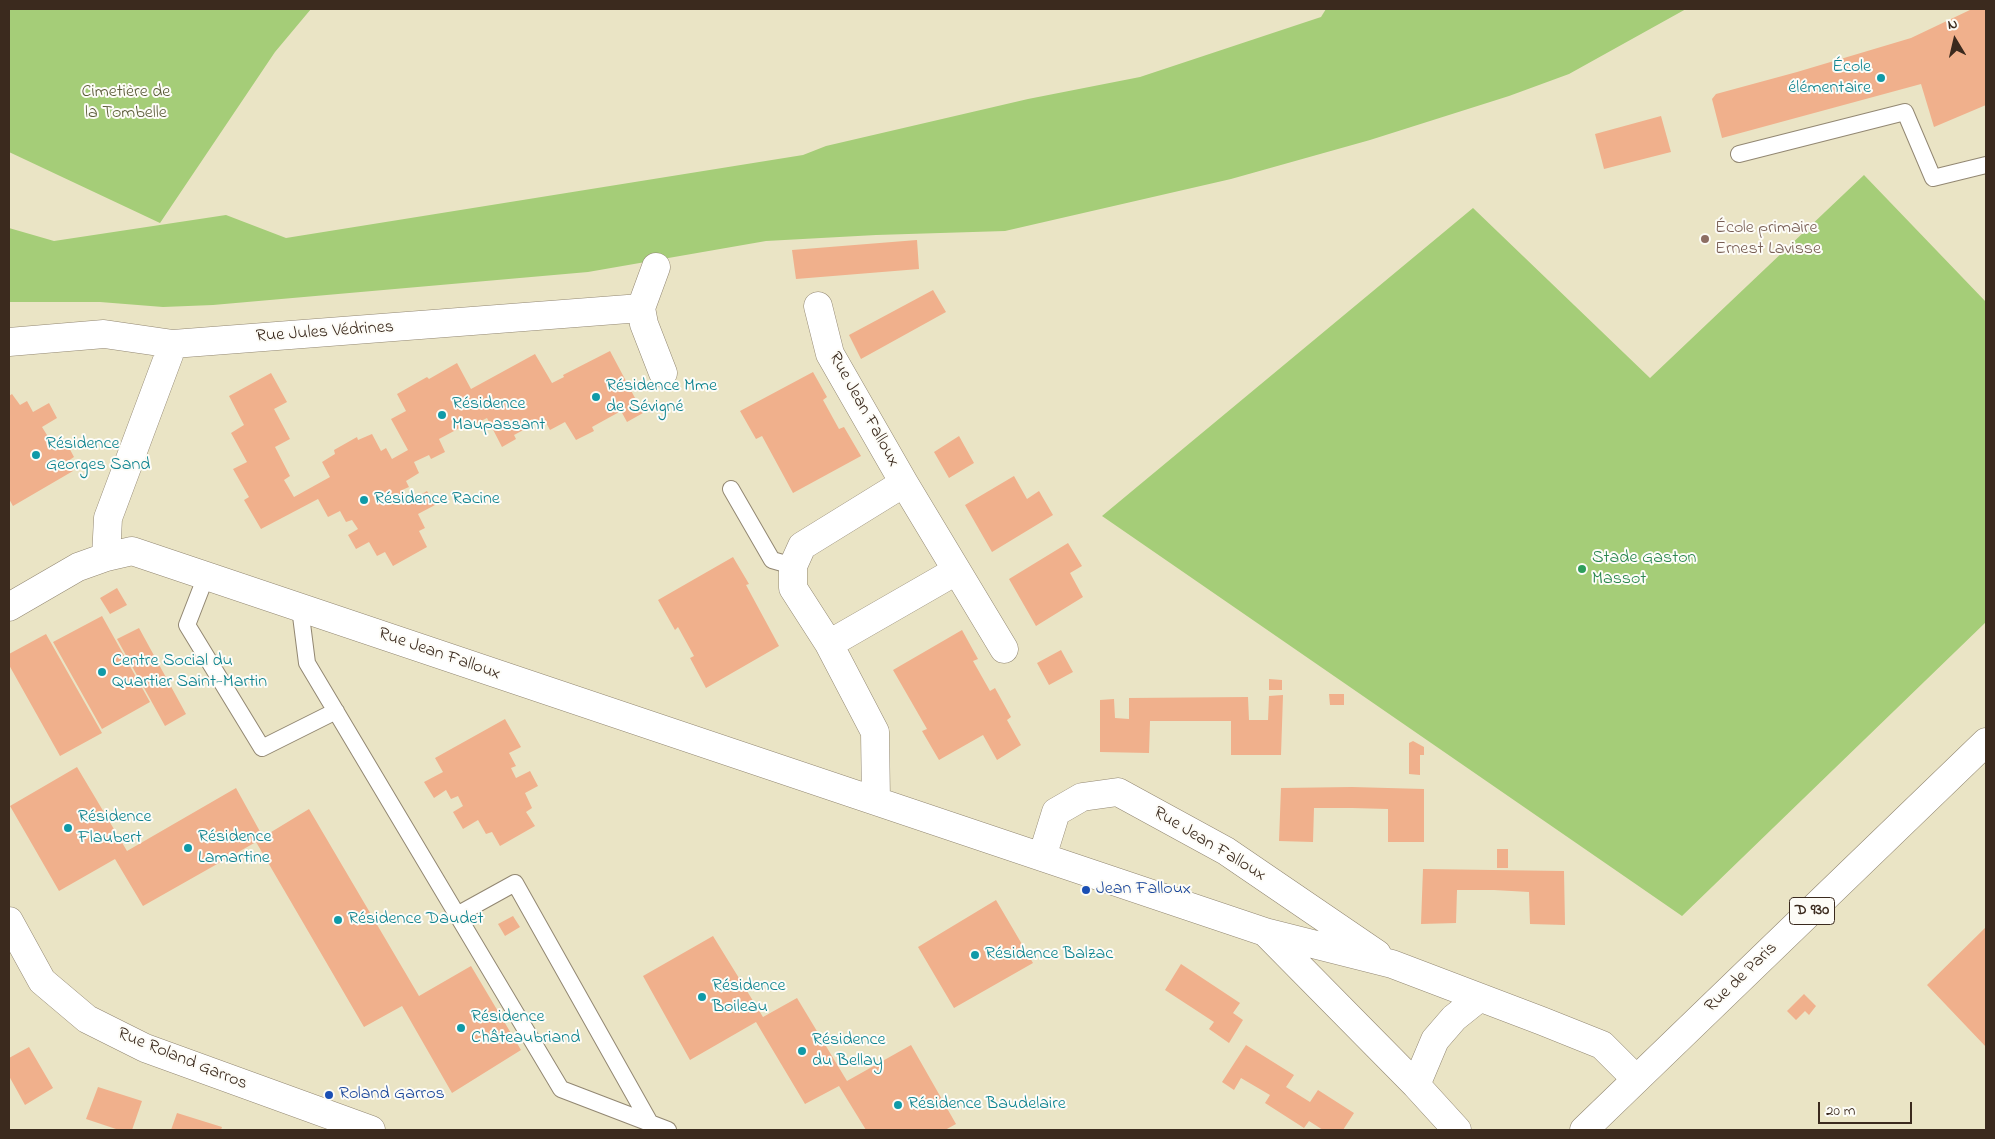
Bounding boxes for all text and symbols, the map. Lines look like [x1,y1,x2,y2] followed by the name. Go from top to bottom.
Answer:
[1946,14,1959,36] text: N
[1930,15,1980,65] north arrow
[1788,57,1871,100] place label: École élémentaire
[1875,72,1887,84] marker: École élémentaire
[82,82,170,125] park label: Cimetière de la Tombelle
[1715,218,1821,260] place label: École primaire Ernest Lavisse
[1699,233,1711,245] marker: École primaire Ernest Lavisse
[255,317,395,349] street label: Rue Jules Védrines
[823,349,903,471] street label: Rue Jean Falloux
[606,376,717,418] place label: Résidence Mme de Sévigné
[590,391,602,403] marker: Résidence Mme de Sévigné
[452,394,545,436] place label: Résidence Maupassant
[436,409,448,421] marker: Résidence Maupassant
[46,434,150,476] place label: Résidence Georges Sand
[30,449,42,461] marker: Résidence Georges Sand
[374,489,500,511] place label: Résidence Racine
[358,494,370,506] marker: Résidence Racine
[1592,548,1696,590] place label: Stade Gaston Massot
[1576,563,1588,575] marker: Stade Gaston Massot
[375,624,503,686] street label: Rue Jean Falloux
[112,651,267,694] place label: Centre Social du Quartier Saint-Martin
[96,666,108,678] marker: Centre Social du Quartier Saint-Martin
[1149,803,1269,887] street label: Rue Jean Falloux
[78,807,152,850] place label: Résidence Flaubert
[62,822,74,834] marker: Résidence Flaubert
[198,827,272,870] place label: Résidence Lamartine
[182,842,194,854] marker: Résidence Lamartine
[1096,879,1191,901] place label: Jean Falloux
[1080,884,1092,896] marker: Jean Falloux
[1790,898,1834,924] road number: D 930
[348,909,483,931] place label: Résidence Daudet
[332,914,344,926] marker: Résidence Daudet
[1701,938,1783,1018] street label: Rue de Paris
[985,944,1113,966] place label: Résidence Balzac
[969,949,981,961] marker: Résidence Balzac
[712,976,786,1019] place label: Résidence Boileau
[696,991,708,1003] marker: Résidence Boileau
[471,1007,580,1050] place label: Résidence Châteaubriand
[455,1022,467,1034] marker: Résidence Châteaubriand
[114,1024,250,1096] street label: Rue Roland Garros
[812,1030,886,1072] place label: Résidence du Bellay
[796,1045,808,1057] marker: Résidence du Bellay
[339,1084,445,1106] place label: Roland Garros
[323,1089,335,1101] marker: Roland Garros
[1820,1092,1914,1124] scale bar
[908,1094,1066,1116] place label: Résidence Baudelaire
[892,1099,904,1111] marker: Résidence Baudelaire
[1826,1100,1855,1122] text: 20 m

